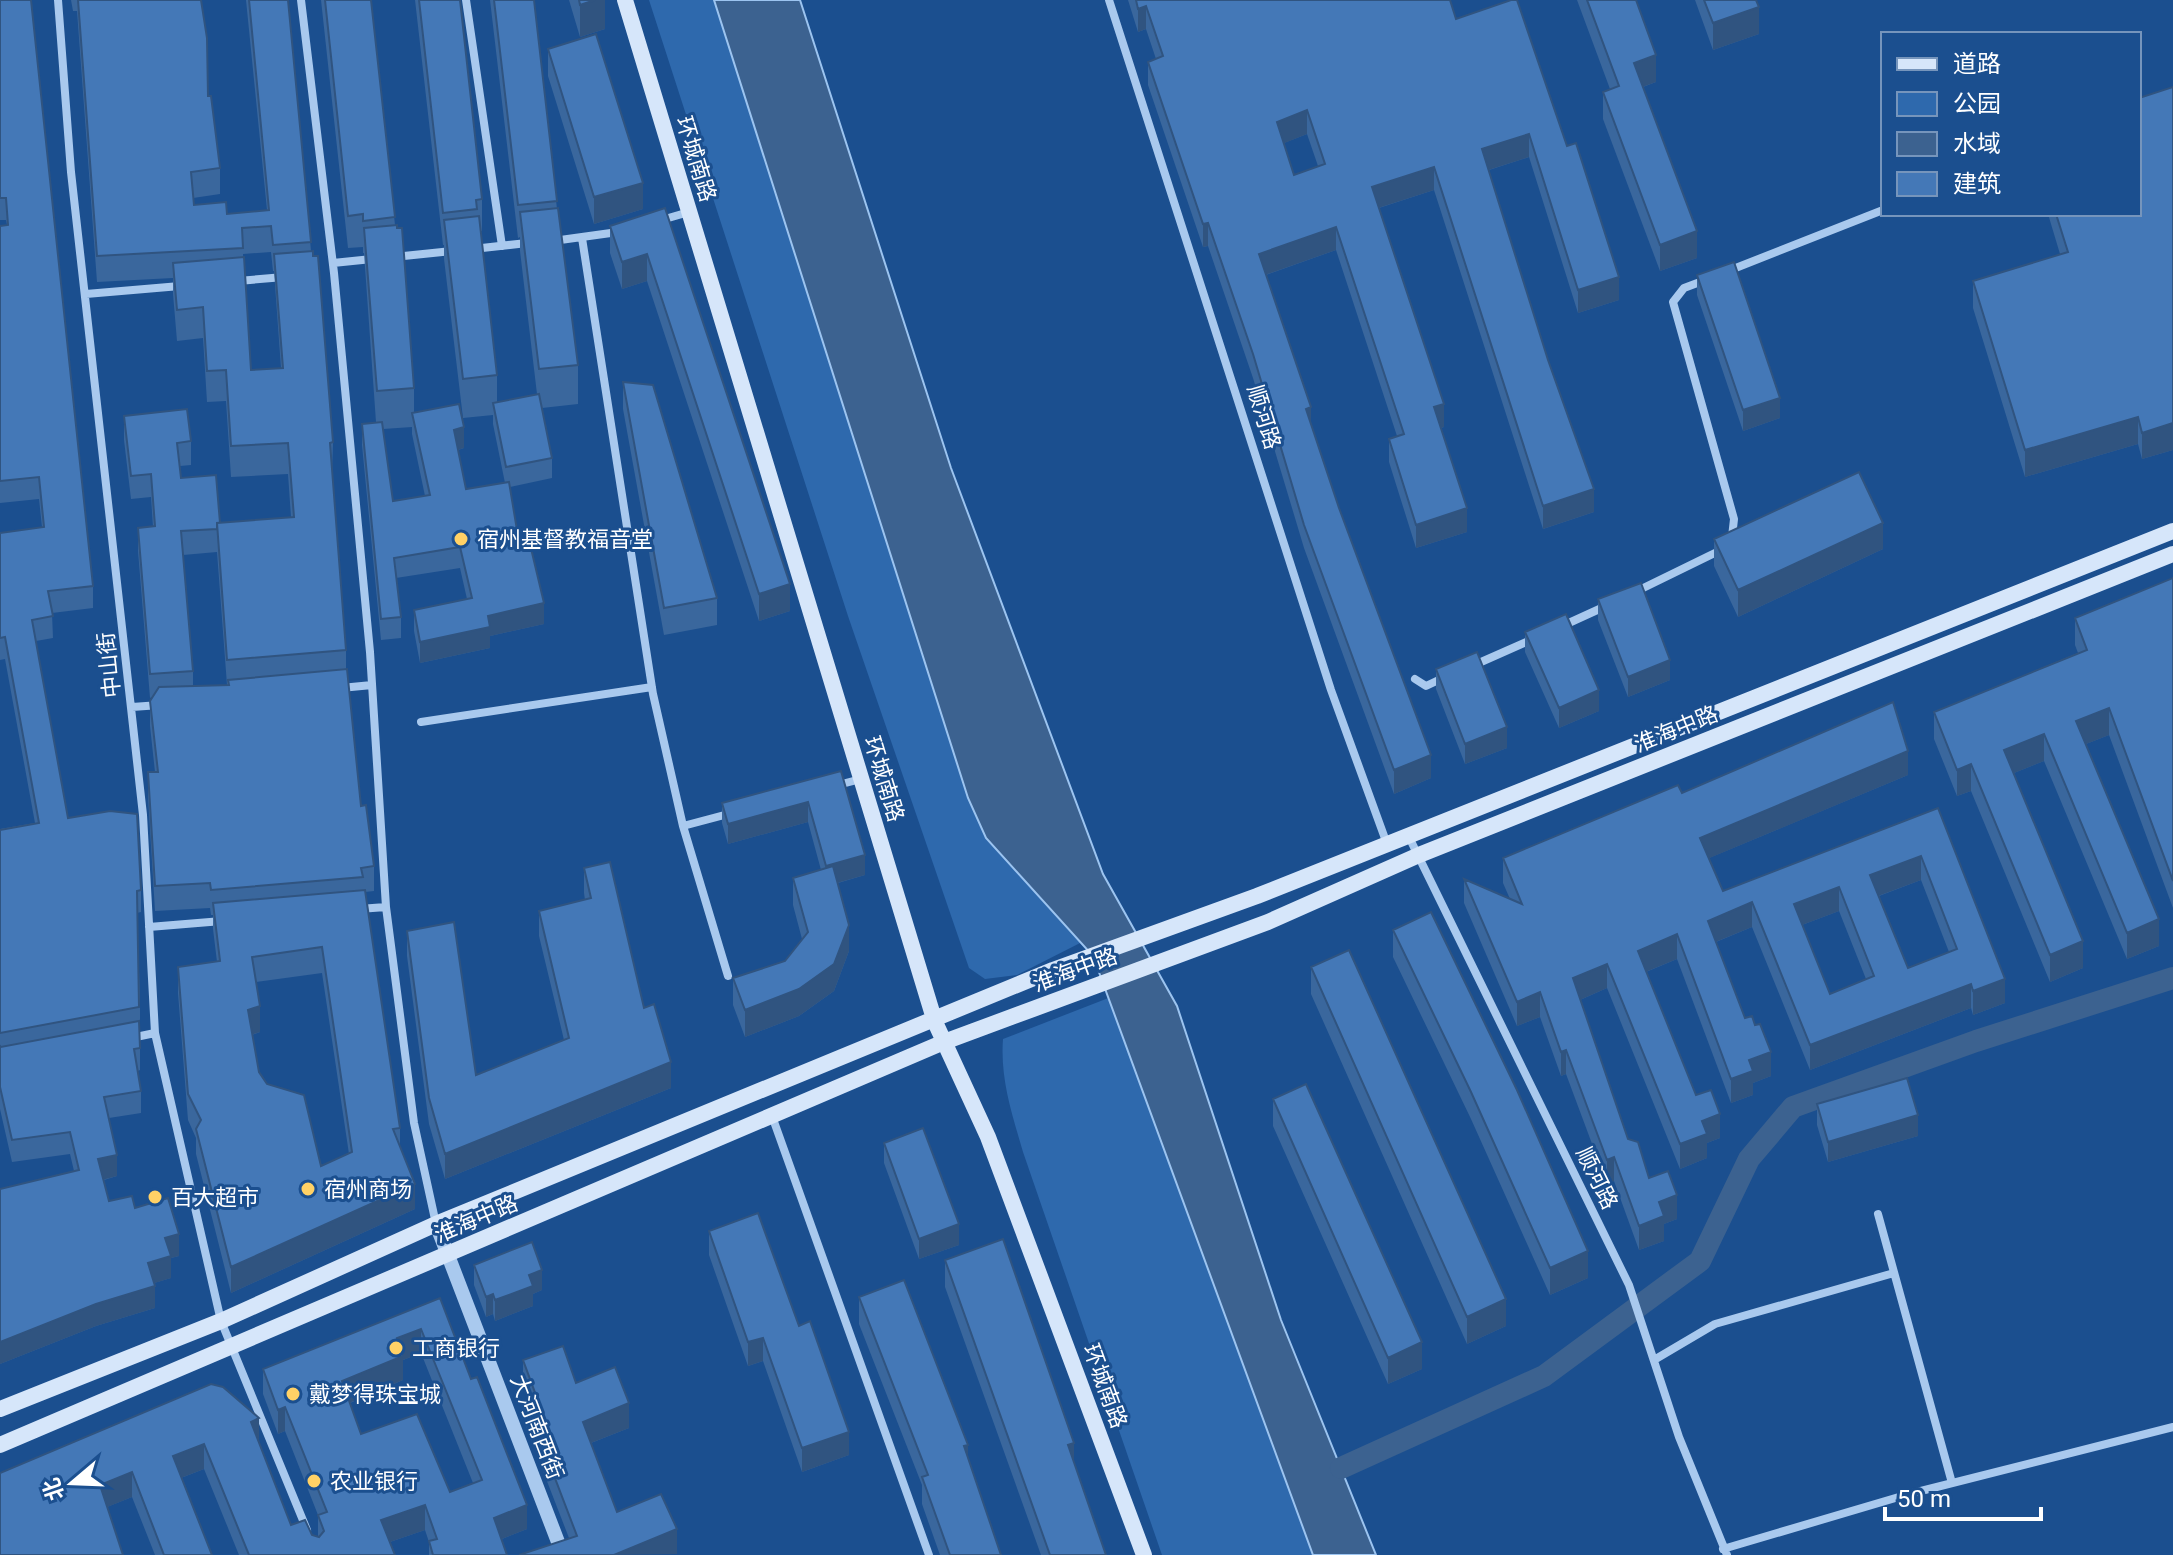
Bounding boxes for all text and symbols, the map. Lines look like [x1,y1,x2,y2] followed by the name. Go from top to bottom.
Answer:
[1881,32,2141,216] legend
[1953,50,2001,78] text: 道路
[1953,90,2001,118] text: 公园
[671,113,721,205] street label: 环城南路
[1953,130,2001,158] text: 水域
[1953,170,2001,198] text: 建筑
[1242,382,1286,452] street label: 顺河路
[477,527,653,552] place label: 宿州基督教福音堂
[452,530,470,548] marker: 宿州基督教福音堂
[93,631,125,699] street label: 中山街
[1631,701,1721,757] street label: 淮海中路
[859,733,909,825] street label: 环城南路
[1029,943,1121,997] street label: 淮海中路
[1571,1143,1623,1213] street label: 顺河路
[324,1177,412,1202] place label: 宿州商场
[299,1180,317,1198] marker: 宿州商场
[171,1185,259,1210] place label: 百大超市
[146,1188,164,1206] marker: 百大超市
[431,1190,521,1248] street label: 淮海中路
[412,1336,500,1361] place label: 工商银行
[387,1339,405,1357] marker: 工商银行
[1078,1340,1132,1432] street label: 环城南路
[506,1371,568,1483] street label: 大河南西街
[309,1382,441,1407] place label: 戴梦得珠宝城
[284,1385,302,1403] marker: 戴梦得珠宝城
[32,1443,112,1523] north arrow
[330,1469,418,1494] place label: 农业银行
[1885,1471,2041,1521] scale bar
[305,1472,323,1490] marker: 农业银行
[38,1475,69,1504] text: 北
[1897,1485,1951,1513] text: 50 m

